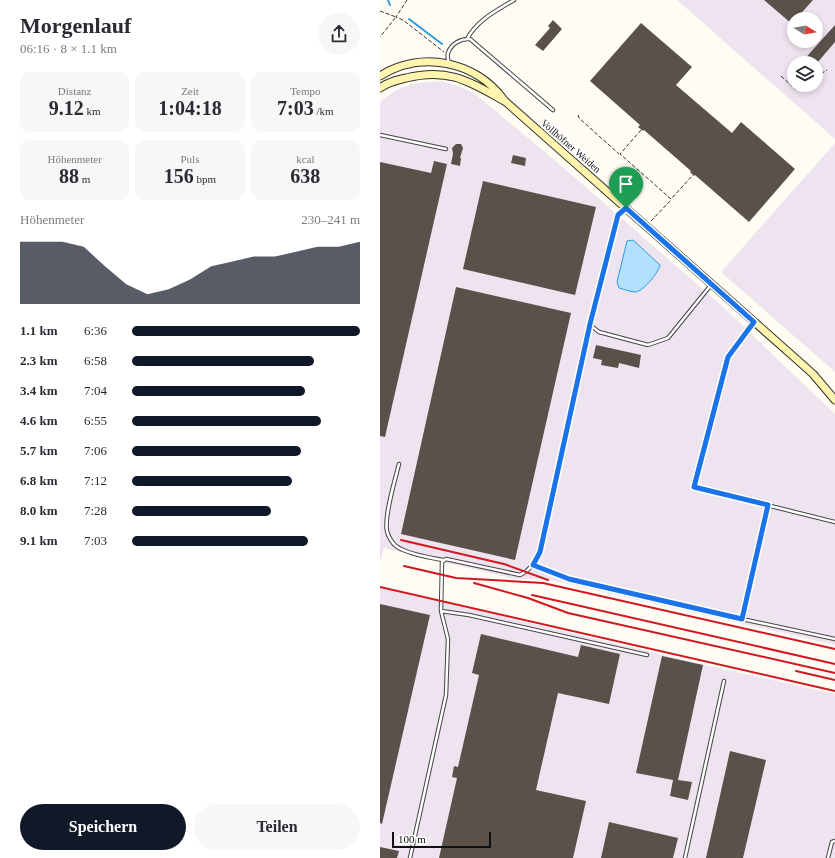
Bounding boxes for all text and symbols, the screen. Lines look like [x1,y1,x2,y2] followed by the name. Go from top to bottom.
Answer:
[787,12,823,48] north arrow
[787,12,823,92] map controls
[20,13,131,38] text: Morgenlauf
[318,13,360,55] button: share
[20,41,117,56] text: 06:16 · 8 × 1.1 km
[787,56,823,92] button: layers
[58,85,91,97] text: Distanz
[181,85,199,97] text: Zeit
[290,85,321,97] text: Tempo
[49,97,84,119] text: 9.12
[158,97,222,119] text: 1:04:18
[277,97,314,119] text: 7:03
[84,105,101,117] text: km
[314,105,334,117] text: /km
[539,117,603,175] street label: Vollhöfner Weiden
[47,153,102,165] text: Höhenmeter
[181,153,199,165] text: Puls
[296,153,314,165] text: kcal
[59,165,79,187] text: 88
[164,165,194,187] text: 156
[290,165,320,187] text: 638
[609,167,643,208] pin
[79,173,90,185] text: m
[194,173,216,185] text: bpm
[615,173,637,195] icon: arrive
[20,212,84,227] text: Höhenmeter
[301,212,360,227] text: 230–241 m
[20,323,58,338] text: 1.1 km
[84,323,107,338] text: 6:36
[20,353,58,368] text: 2.3 km
[84,353,107,368] text: 6:58
[20,383,58,398] text: 3.4 km
[84,383,107,398] text: 7:04
[20,413,58,428] text: 4.6 km
[84,413,107,428] text: 6:55
[20,443,58,458] text: 5.7 km
[84,443,107,458] text: 7:06
[20,473,58,488] text: 6.8 km
[84,473,107,488] text: 7:12
[20,503,58,518] text: 8.0 km
[84,503,107,518] text: 7:28
[20,533,58,548] text: 9.1 km
[84,533,107,548] text: 7:03
[20,804,186,850] button: Speichern
[194,804,360,850] button: Teilen
[392,830,491,849] scale bar
[398,833,426,845] text: 100 m

